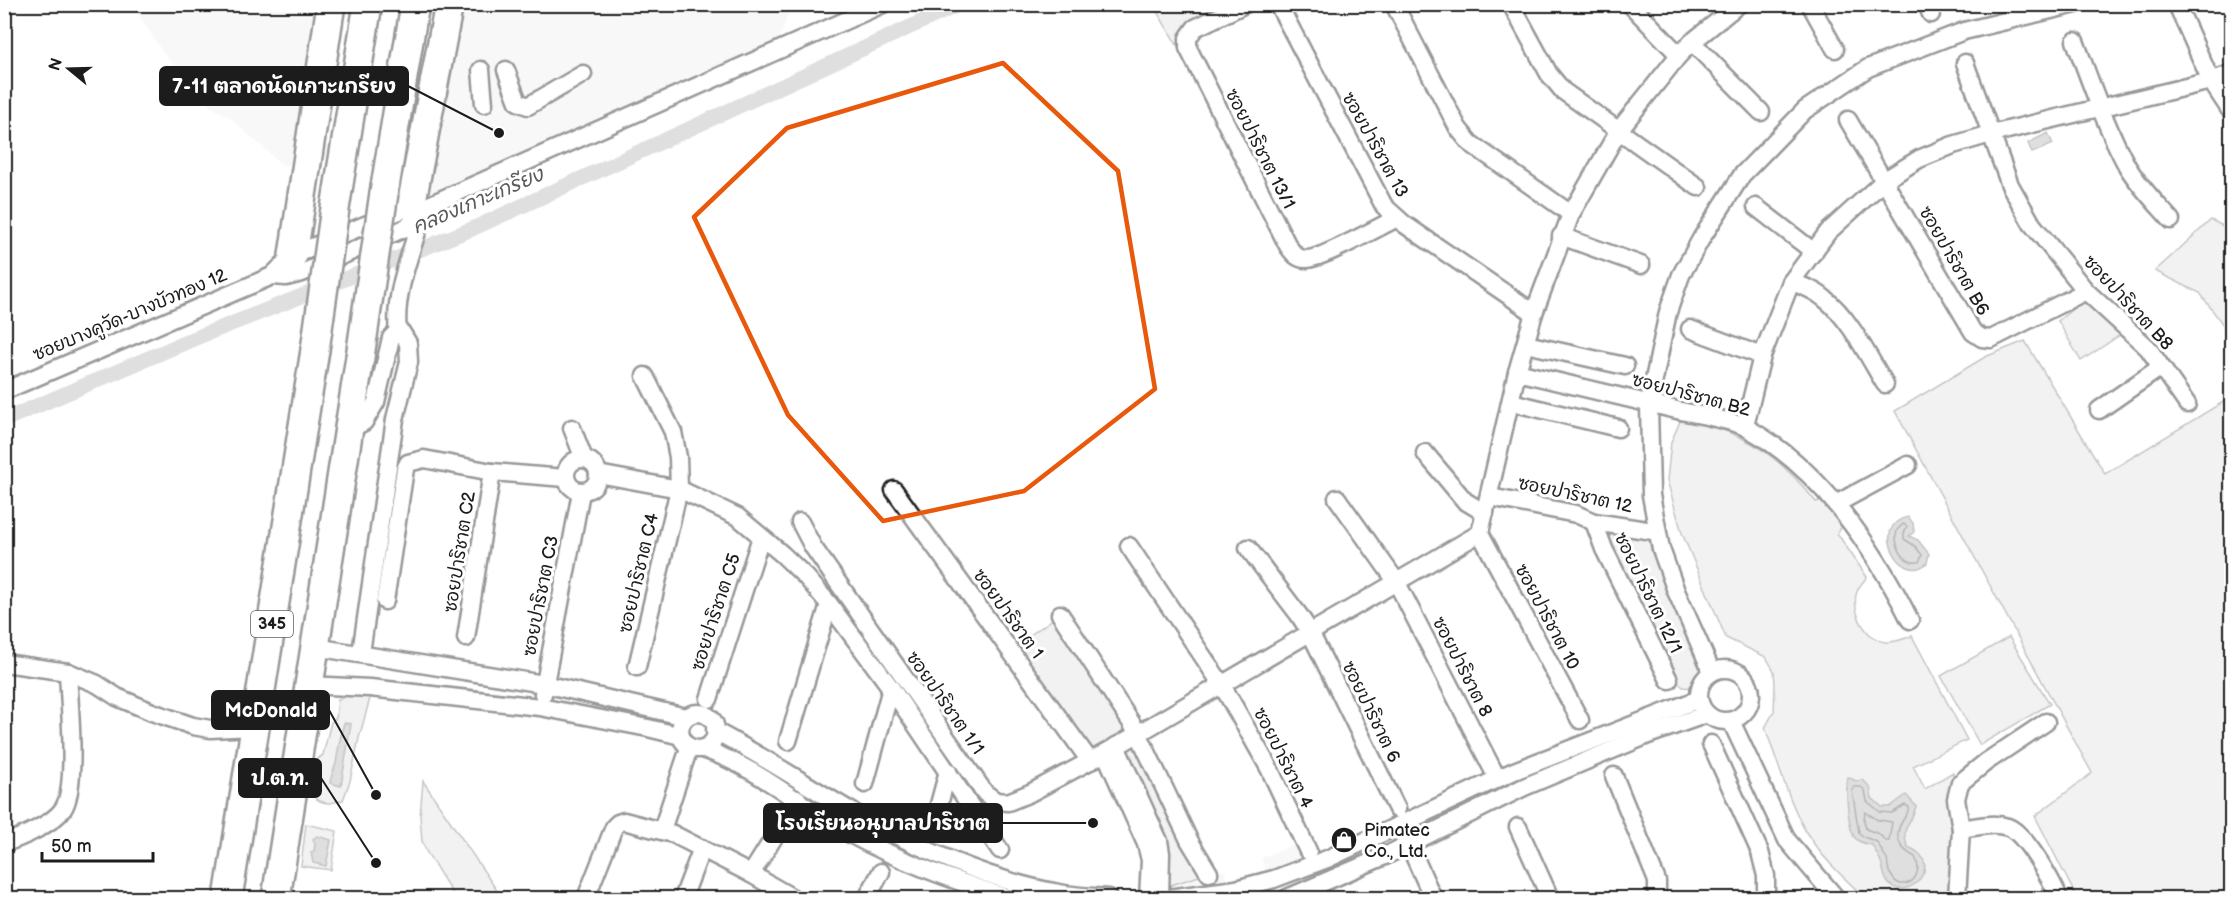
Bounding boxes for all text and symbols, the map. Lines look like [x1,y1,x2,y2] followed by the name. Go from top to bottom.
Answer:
[39,39,99,99] north arrow
[45,56,67,73] text: N
[160,67,408,105] callout: 7-11 ตลาดนัดเกาะเกรียง
[172,73,396,99] text: 7-11 ตลาดนัดเกาะเกรียง
[1221,85,1300,213] street label: ซอยปาริชาต 13/1
[1337,88,1413,201] street label: ซอยปาริชาต 13
[409,161,548,239] water label: คลองเกาะเกรียง
[1914,202,1995,319] street label: ซอยปาริชาต B6
[2079,251,2178,355] street label: ซอยปาริชาต B8
[30,264,232,368] street label: ซอยบางคูวัด-บางบัวทอง 12
[1629,368,1753,421] street label: ซอยปาริชาต B2
[1516,472,1635,517] street label: ซอยปาริชาต 12
[439,489,480,614] street label: ซอยปาริชาต C2
[614,511,663,635] street label: ซอยปาริชาต C4
[1610,529,1687,657] street label: ซอยปาริชาต 12/1
[518,534,563,658] street label: ซอยปาริชาต C3
[686,550,745,673] street label: ซอยปาริชาต C5
[1510,560,1584,673] street label: ซอยปาริชาต 10
[968,564,1048,663] street label: ซอยปาริชาต 1
[251,611,293,637] road number: 345
[1428,613,1497,720] street label: ซอยปาริชาต 8
[902,647,989,759] street label: ซอยปาริชาต 1/1
[1337,658,1405,766] street label: ซอยปาริชาต 6
[212,691,329,729] callout: McDonald
[225,699,317,723] text: McDonald
[1249,704,1318,812] street label: ซอยปาริชาต 4
[239,759,321,797] callout: ป.ต.ท.
[251,767,309,791] text: ป.ต.ท.
[764,804,1002,842] callout: โรงเรียนอนุบาลปาริชาต
[775,810,990,838] text: โรงเรียนอนุบาลปาริชาต
[1364,820,1430,862] place label: Pimatec Co., Ltd.
[42,825,153,863] scale bar
[1329,825,1359,855] shop icon: Pimatec Co., Ltd.
[51,836,92,857] text: 50 m

